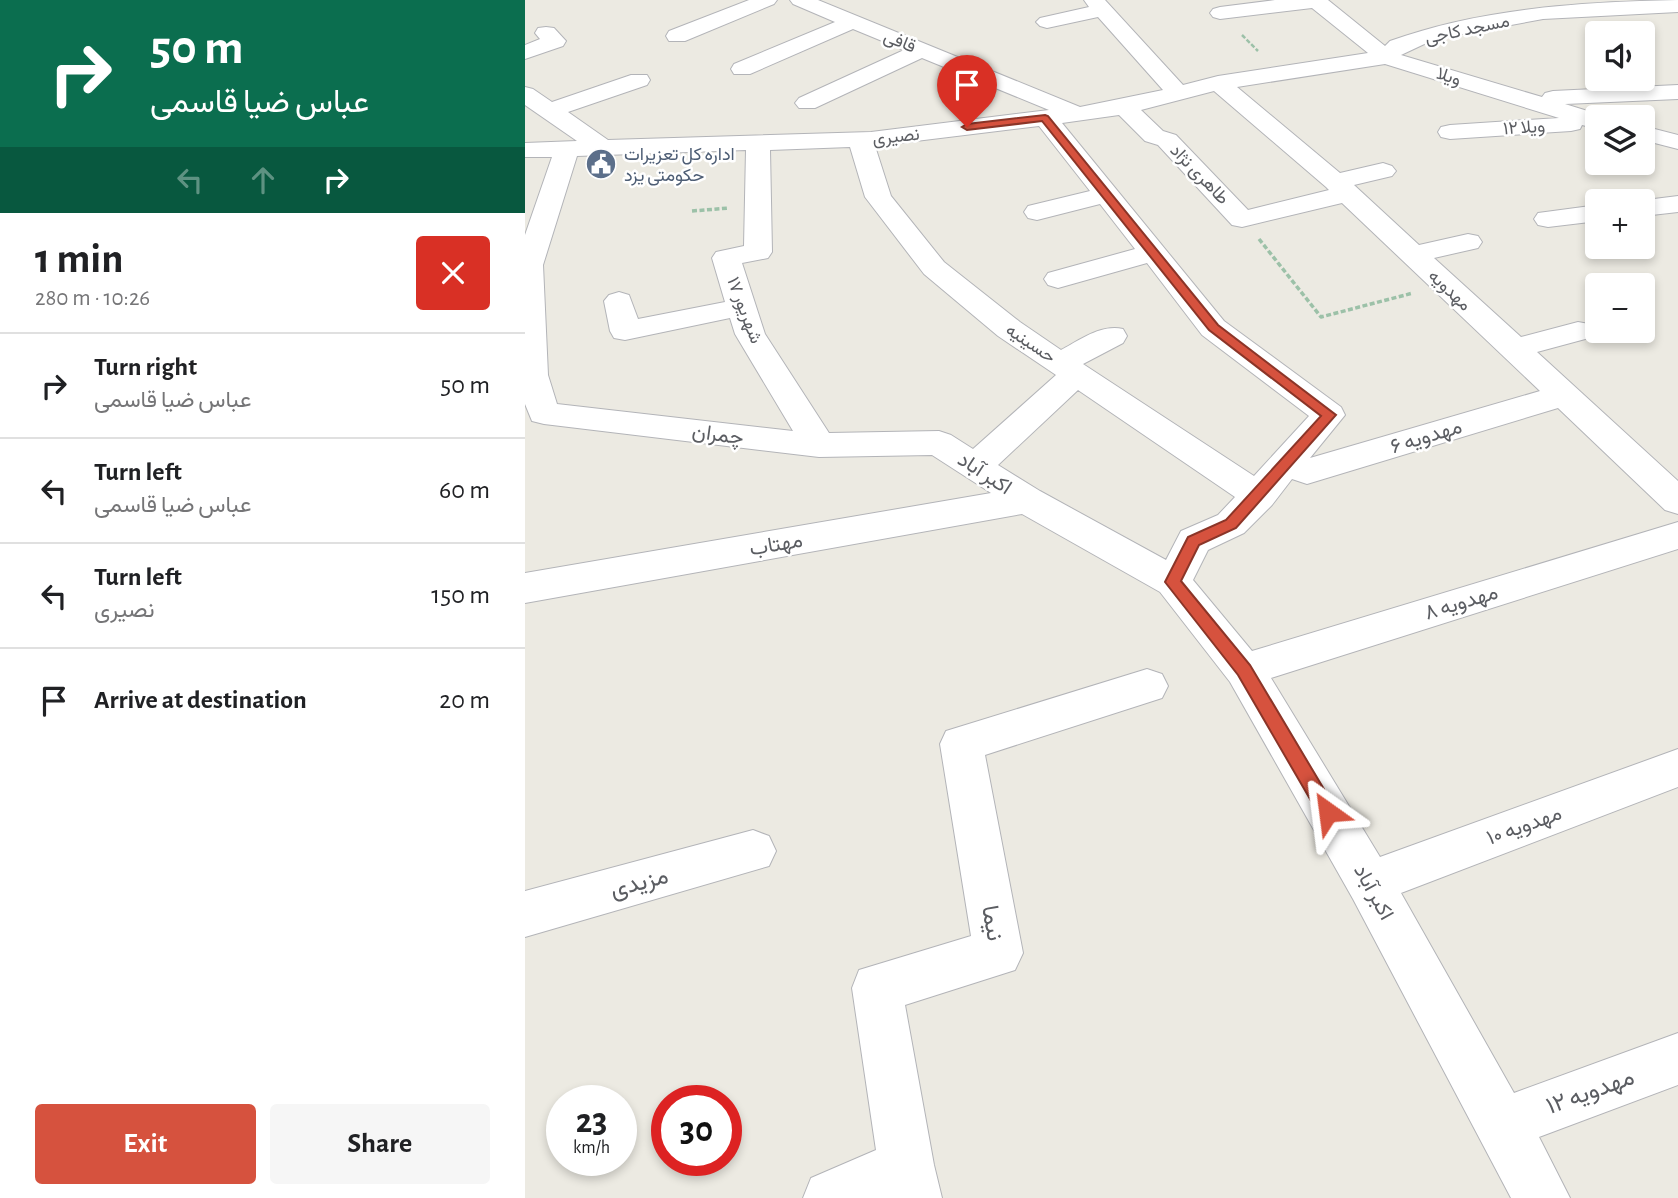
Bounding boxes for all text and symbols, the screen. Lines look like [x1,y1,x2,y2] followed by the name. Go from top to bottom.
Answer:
[1423,12,1511,49] street label: مسجد کاجی
[1585,21,1655,343] map controls
[1585,21,1655,91] button: sound
[150,24,244,73] text: 50 m
[881,27,918,57] street label: قافی
[35,28,126,119] icon: right
[937,55,997,127] pin
[1434,65,1463,90] street label: ویلا
[948,66,986,104] icon: arrive
[150,86,369,118] text: عباس ضیا قاسمی
[1585,105,1655,175] button: layers
[1502,118,1546,139] street label: ویلا ۱۲
[872,126,921,149] street label: نصیری
[1166,141,1232,209] street label: طاهری نژاد
[624,146,735,186] place label: اداره کل تعزیرات حکومتی یزد
[584,147,618,181] public building icon: اداره کل تعزیرات حکومتی یزد
[171,161,209,199] icon: left
[244,161,282,199] icon: ahead
[317,161,355,199] icon: right
[1585,189,1655,259] button: +
[416,236,490,310] button: close
[35,238,124,280] text: 1 min
[1424,267,1474,315] street label: مهدویه
[1585,273,1655,343] button: −
[722,275,765,346] street label: ۱۷ شهریور
[35,287,150,310] text: 280 m · 10:26
[1002,321,1059,367] street label: حسینیه
[94,354,197,380] text: Turn right
[35,367,73,405] icon: right
[440,372,490,398] text: 50 m
[94,389,251,412] text: عباس ضیا قاسمی
[1388,416,1465,459] street label: مهدویه ۶
[690,420,745,451] street label: چمران
[953,448,1015,500] street label: اکبر آباد
[94,459,182,485] text: Turn left
[35,472,73,510] icon: left
[439,477,490,503] text: 60 m
[94,494,251,517] text: عباس ضیا قاسمی
[748,530,805,561] street label: مهتاب
[94,564,182,590] text: Turn left
[35,577,73,615] icon: left
[1422,581,1501,625] street label: مهدویه ۸
[431,582,490,608] text: 150 m
[94,599,155,622] text: نصیری
[35,682,73,720] icon: arrive
[94,687,307,713] text: Arrive at destination
[439,687,490,713] text: 20 m
[1291,775,1365,849] position arrow
[1484,802,1565,851] street label: مهدویه ۱۰
[1348,861,1397,924] street label: اکبر آباد
[608,864,671,904] street label: مزیدی
[976,904,1007,943] street label: نیما
[1543,1065,1638,1121] street label: مهدویه ۱۲
[651,1085,742,1176] speed limit sign: 30
[35,1104,256,1184] button: Exit
[270,1104,490,1184] button: Share
[576,1104,607,1139] text: 23
[573,1139,610,1157] text: km/h

